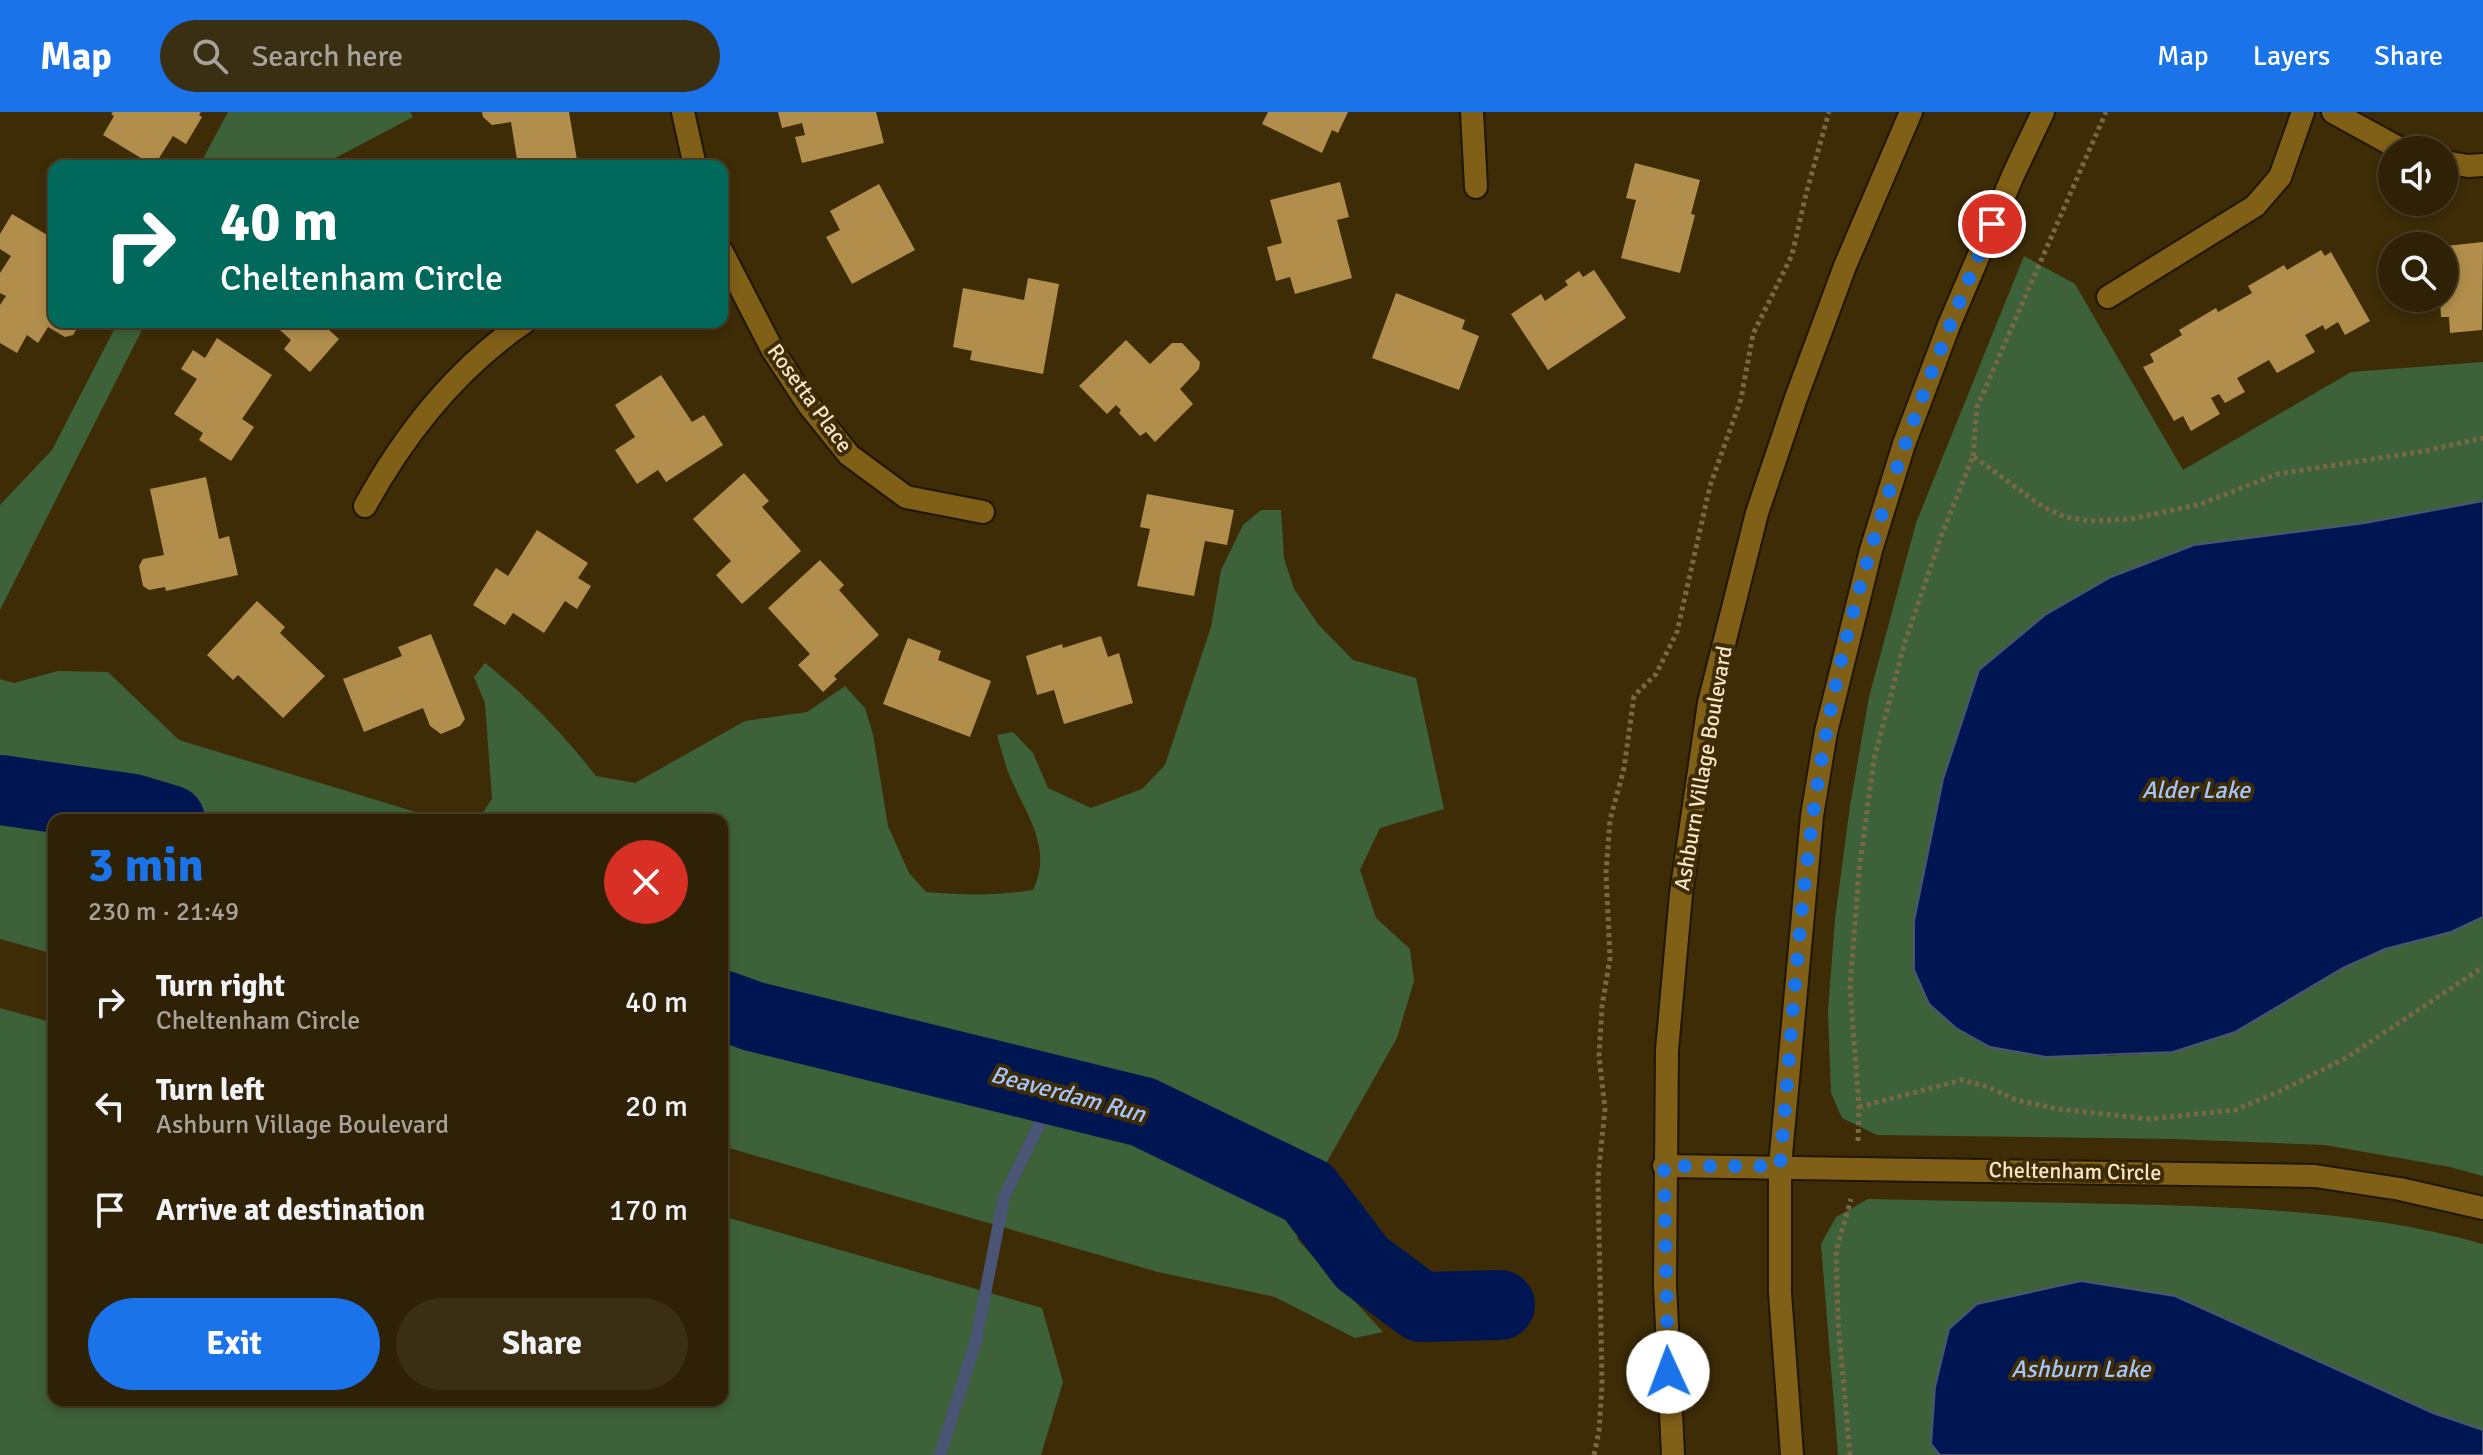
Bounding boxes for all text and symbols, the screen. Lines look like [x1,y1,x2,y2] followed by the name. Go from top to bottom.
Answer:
[160,20,720,92] search box
[40,33,112,80] text: Map
[188,34,232,78] icon: search
[252,38,403,75] text: Search here
[2157,39,2209,73] text: Map
[2253,39,2330,73] text: Layers
[2374,39,2443,73] text: Share
[2378,136,2458,312] map controls
[2378,136,2458,216] button: sound
[220,187,338,256] text: 40 m
[1958,190,2026,258] pin
[88,192,192,296] icon: right
[1970,202,2014,246] icon: arrive
[2378,232,2458,312] button: search
[220,256,503,301] text: Cheltenham Circle
[762,338,858,458] street label: Rosetta Place
[1668,644,1738,892] street label: Ashburn Village Boulevard
[2142,775,2251,805] water label: Alder Lake
[88,836,204,895] text: 3 min
[604,840,688,924] button: close
[88,896,239,928] text: 230 m · 21:49
[156,968,285,1005] text: Turn right
[88,980,132,1024] icon: right
[625,984,688,1021] text: 40 m
[156,1005,360,1037] text: Cheltenham Circle
[987,1059,1150,1129] water label: Beaverdam Run
[156,1072,265,1109] text: Turn left
[88,1084,132,1128] icon: left
[625,1088,688,1125] text: 20 m
[156,1109,449,1141] text: Ashburn Village Boulevard
[1988,1156,2162,1186] street label: Cheltenham Circle
[88,1188,132,1232] icon: arrive
[156,1192,425,1229] text: Arrive at destination
[609,1192,688,1229] text: 170 m
[88,1298,380,1390] button: Exit
[396,1298,688,1390] button: Share
[1626,1330,1710,1414] position arrow
[2011,1354,2152,1384] water label: Ashburn Lake

